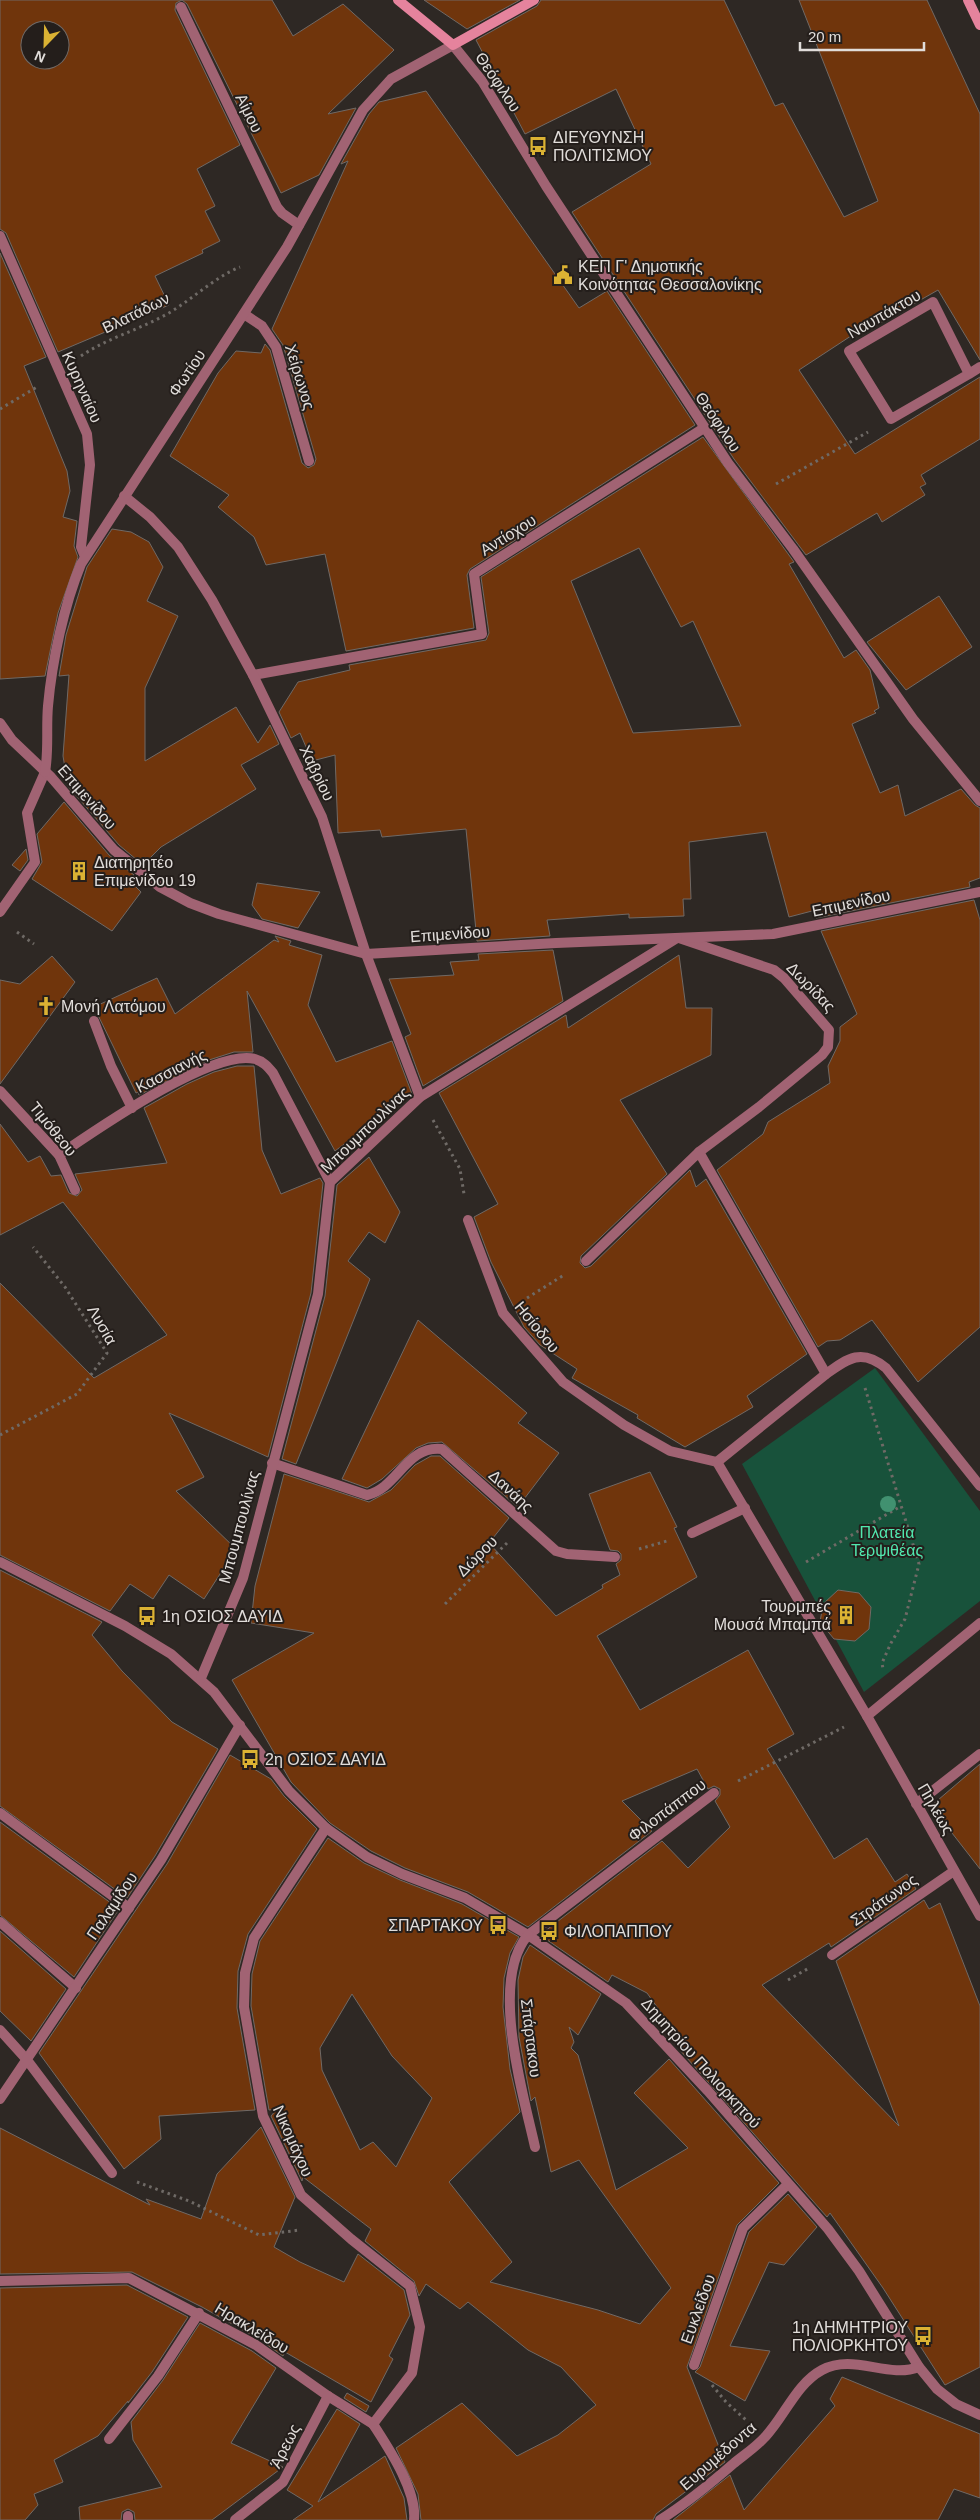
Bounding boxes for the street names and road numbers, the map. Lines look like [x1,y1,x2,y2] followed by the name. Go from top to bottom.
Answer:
[472,49,524,115] street label: Θεόφιλου
[232,91,266,135] street label: Αίμου
[845,286,923,342] street label: Ναυπάκτου
[100,289,172,337] street label: Βλατάδων
[282,342,318,412] street label: Χείρωνος
[165,346,209,400] street label: Φωτίου
[59,349,105,425] street label: Κυρηναίου
[692,389,744,455] street label: Θεόφιλου
[477,511,539,559] street label: Αντίοχου
[296,743,338,803] street label: Χαβρίου
[54,761,120,833] street label: Επιμενίδου
[810,886,892,920] street label: Επιμενίδου
[410,923,490,945] street label: Επιμενίδου
[783,959,839,1015] street label: Δωρίδας
[133,1046,209,1096] street label: Κασσιανής
[317,1083,413,1176] street label: Μπουμπουλίνας
[26,1099,80,1159] street label: Τιμόθεου
[511,1298,563,1356] street label: Ησίοδου
[84,1303,120,1347] street label: Λυσία
[486,1466,537,1516] street label: Δανάης
[216,1469,262,1585] street label: Μπουμπουλίνας
[453,1532,501,1580] street label: Δώρου
[625,1775,709,1845] street label: Φιλοπάππου
[915,1781,957,1838] street label: Πηλέως
[83,1869,141,1943] street label: Παλαμίδου
[848,1871,921,1929] street label: Στράτωνος
[638,1994,764,2132] street label: Δημητρίου Πολιορκητού
[518,1998,544,2078] street label: Σπάρτακου
[270,2103,316,2179] street label: Νικομάχου
[678,2272,718,2346] street label: Ευκλείδου
[212,2299,292,2357] street label: Ηρακλείδου
[677,2418,759,2494] street label: Ευρυμέδοντα
[267,2421,303,2471] street label: Άρεως

